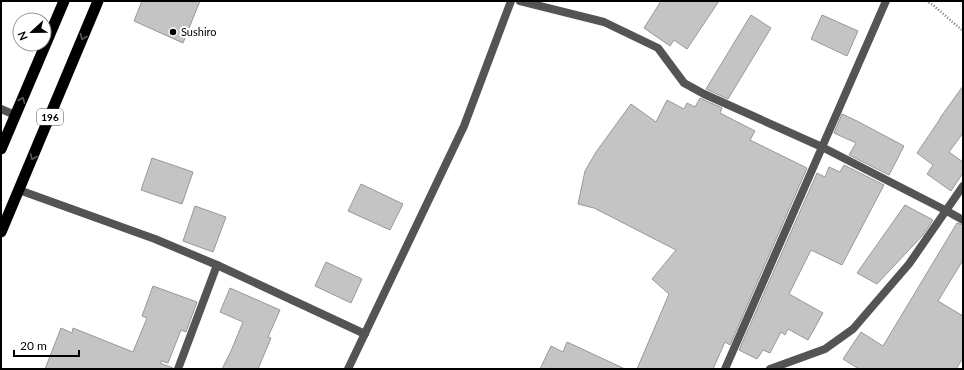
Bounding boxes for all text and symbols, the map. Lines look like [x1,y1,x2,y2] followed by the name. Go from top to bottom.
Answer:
[12,12,52,52] north arrow
[181,25,217,38] place label: Sushiro
[168,27,178,37] marker: Sushiro
[15,30,30,42] text: N
[80,32,88,40] one-way arrow
[17,97,25,104] one-way arrow
[37,109,63,125] road number: 196
[29,153,37,160] one-way arrow
[14,332,79,358] scale bar
[20,338,47,353] text: 20 m

